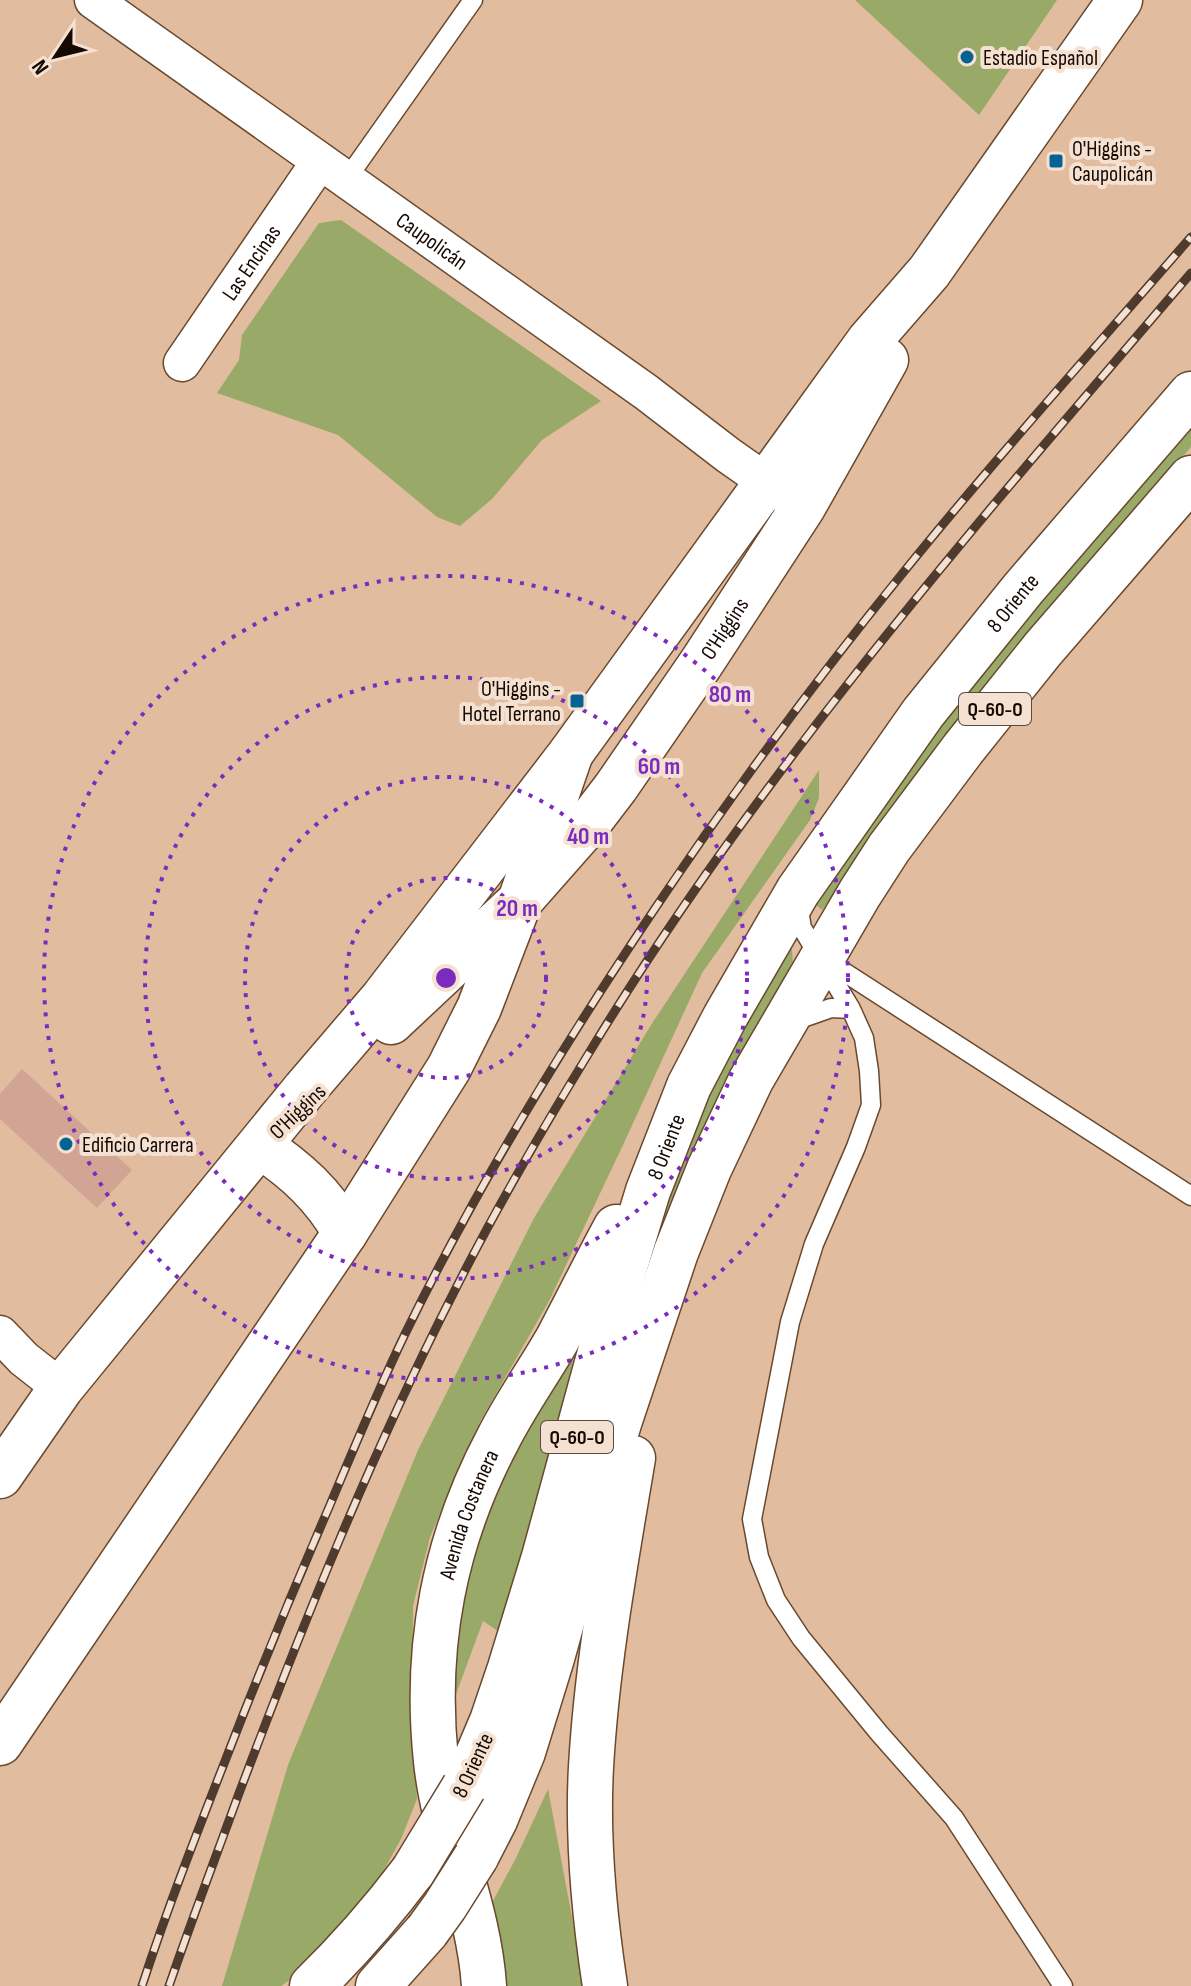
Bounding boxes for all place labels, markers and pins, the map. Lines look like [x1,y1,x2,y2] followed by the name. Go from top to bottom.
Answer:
[983,45,1098,72] place label: Estadio Español
[958,48,976,66] marker: Estadio Español
[1072,136,1153,188] place label: O'Higgins - Caupolicán
[1047,152,1065,170] marker: O'Higgins - Caupolicán
[462,676,561,728] place label: O'Higgins - Hotel Terrano
[568,692,586,710] marker: O'Higgins - Hotel Terrano
[432,964,460,992] centre of rings
[82,1132,194,1159] place label: Edificio Carrera
[57,1135,75,1153] marker: Edificio Carrera

